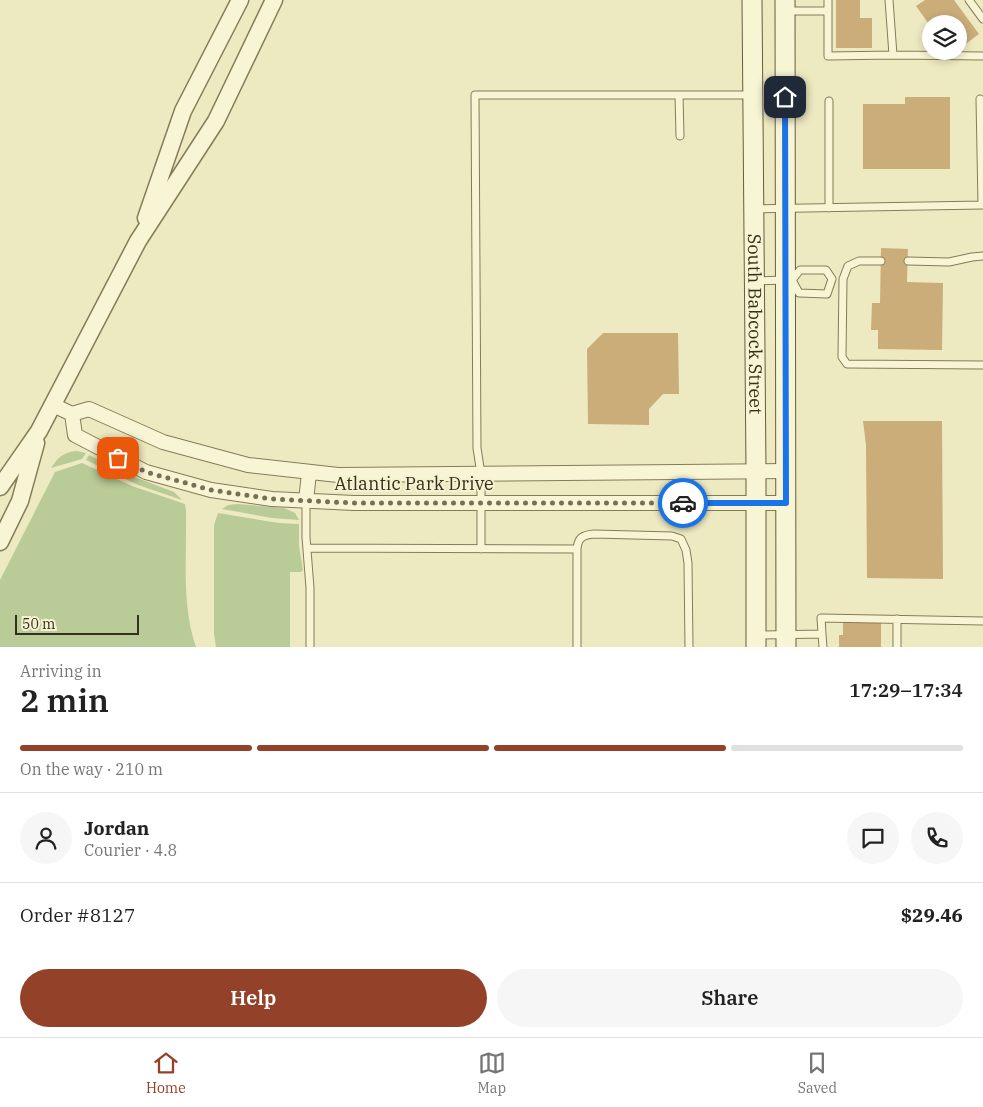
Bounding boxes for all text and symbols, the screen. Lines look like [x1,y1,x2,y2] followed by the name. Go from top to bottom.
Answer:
[922,15,967,60] map controls
[922,15,967,60] button: layers
[764,76,806,118] pin
[771,83,799,111] icon: home
[743,234,768,414] street label: South Babcock Street
[97,437,139,479] pin
[104,444,132,472] icon: bag
[334,472,494,495] street label: Atlantic Park Drive
[658,478,708,528] courier
[669,489,697,517] icon: car
[15,612,139,635] scale bar
[22,615,55,633] text: 50 m
[20,661,102,681] text: Arriving in
[849,678,963,702] text: 17:29–17:34
[20,679,109,721] text: 2 min
[20,759,163,779] text: On the way · 210 m
[20,812,72,864] button: person
[847,812,899,864] button: chat
[911,812,963,864] button: phone
[84,816,149,840] text: Jordan
[84,840,177,860] text: Courier · 4.8
[20,903,135,927] text: Order #8127
[901,903,963,927] text: $29.46
[20,969,487,1027] button: Help
[497,969,963,1027] button: Share
[146,1049,186,1097] tab: Home
[478,1049,506,1097] tab: Map
[798,1049,837,1097] tab: Saved

